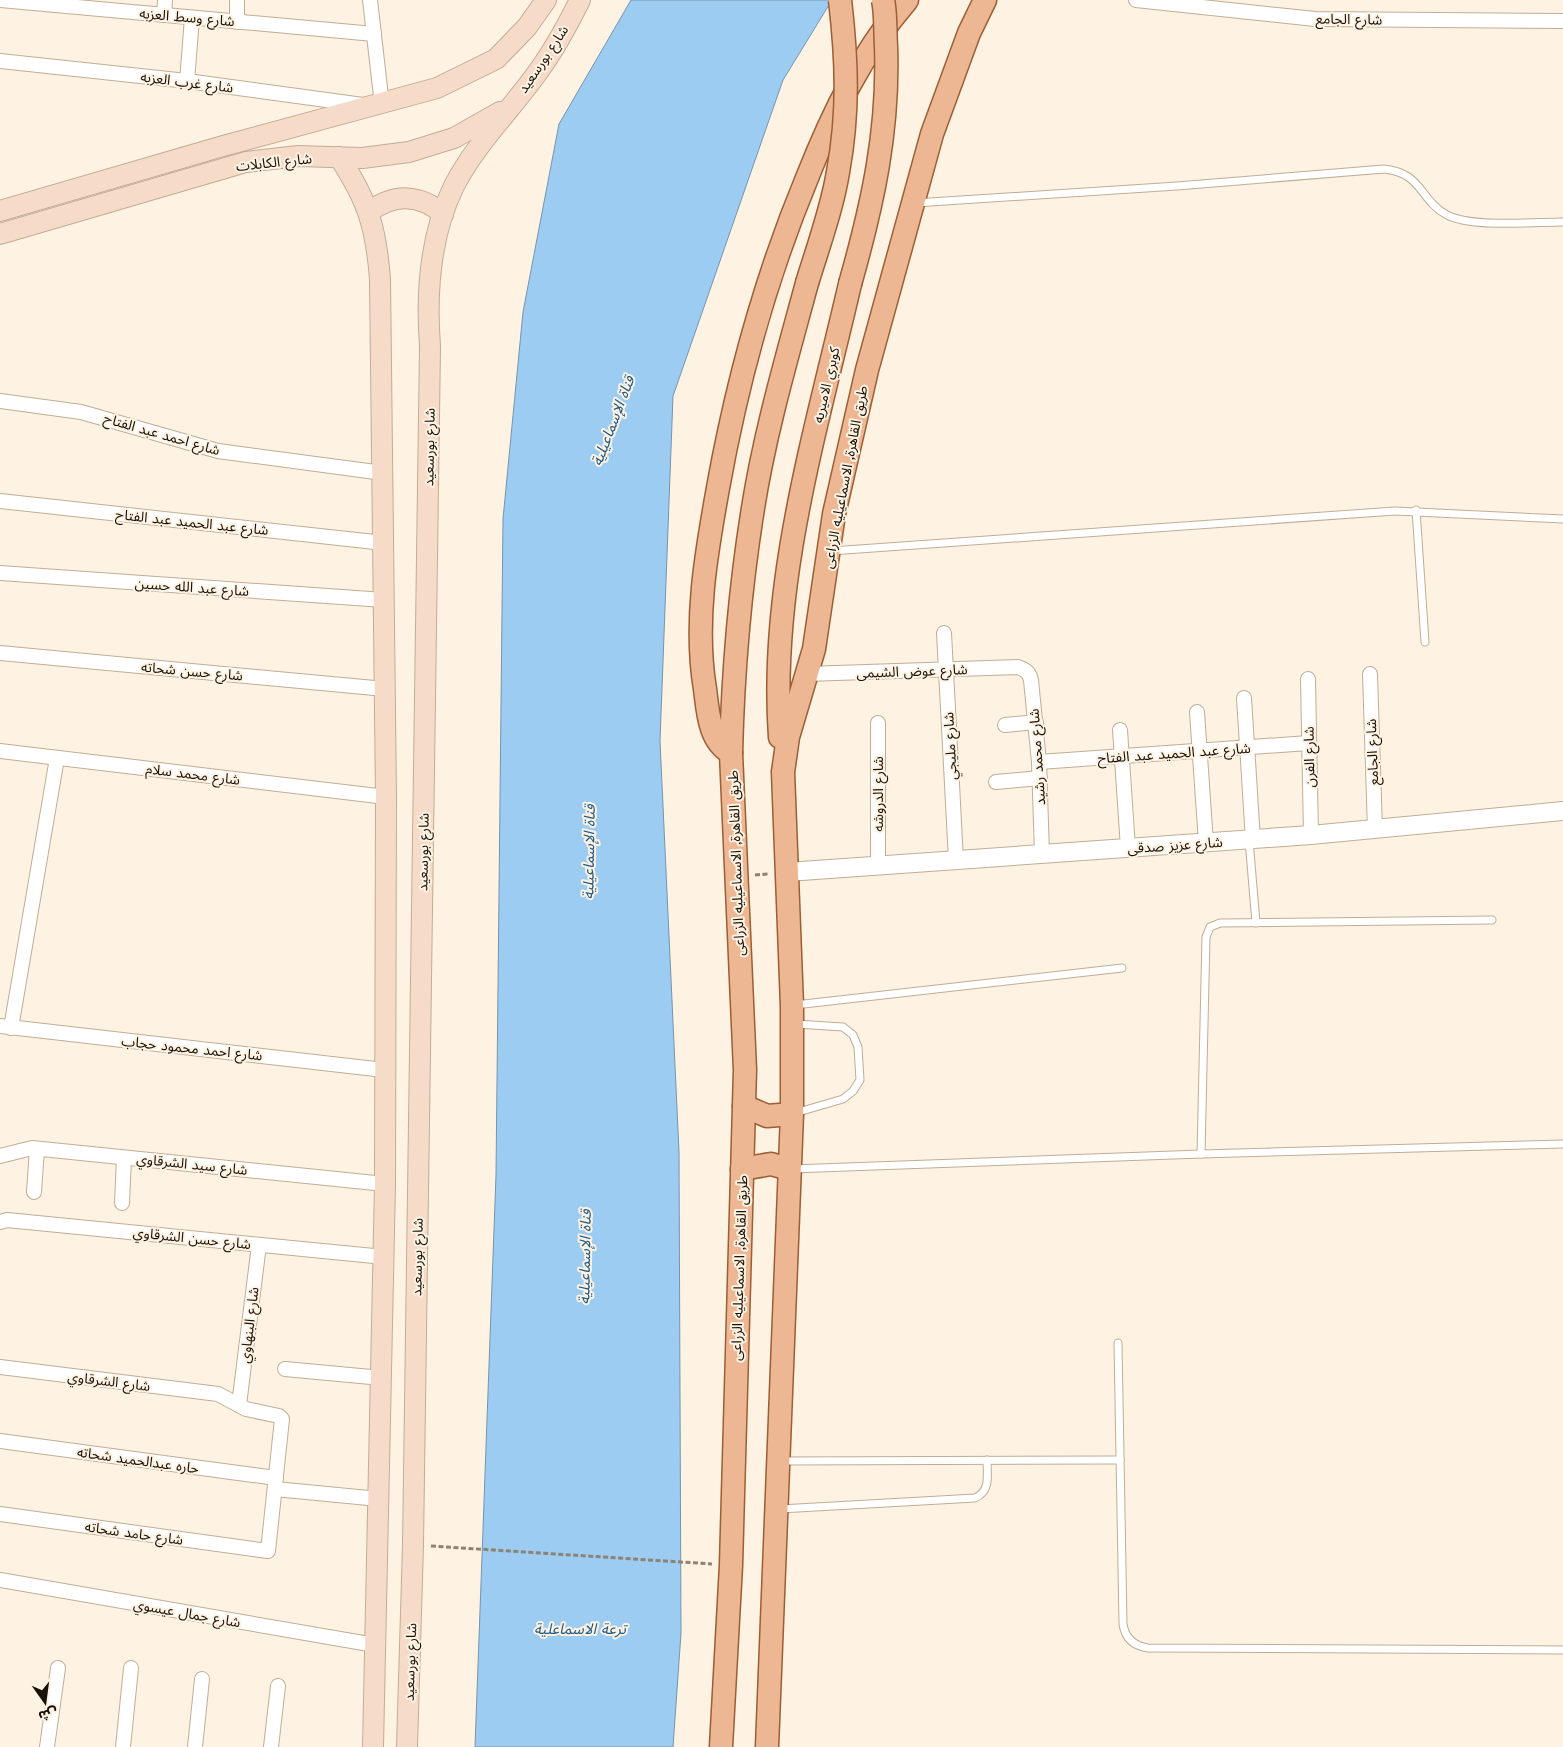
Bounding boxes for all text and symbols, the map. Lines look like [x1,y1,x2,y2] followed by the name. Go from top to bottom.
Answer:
[138,5,235,32] street label: شارع وسط العزبه
[1315,10,1383,31] street label: شارع الجامع
[515,22,574,98] street label: شارع بورسعيد
[139,68,234,99] street label: شارع غرب العزبه
[235,150,313,177] street label: شارع الكابلات
[810,345,846,425] street label: كوبري الاميريه
[588,372,640,469] water label: قناة الإسماعيلية
[819,384,873,570] street label: طريق القاهرة, الاسماعيليه الزراعى
[420,408,441,486] street label: شارع بورسعيد
[101,410,222,461] street label: شارع احمد عبد الفتاح
[114,506,269,541] street label: شارع عبد الحميد عبد الفتاح
[134,575,250,602] street label: شارع عبد الله حسين
[140,659,244,686] street label: شارع حسن شحاته
[856,661,968,684] street label: شارع عوض الشيمى
[1026,708,1051,806] street label: شارع محمد رشيد
[940,711,963,780] street label: شارع مليجي
[1363,718,1384,786] street label: شارع الجامع
[1300,726,1321,788] street label: شارع الفرن
[1097,740,1251,769] street label: شارع عبد الحميد عبد الفتاح
[870,756,889,832] street label: شارع الدروشه
[145,760,241,791] street label: شارع محمد سلام
[725,770,749,956] street label: طريق القاهرة, الاسماعيليه الزراعى
[579,803,600,900] water label: قناة الإسماعيلية
[414,813,435,891] street label: شارع بورسعيد
[1127,834,1223,859] street label: شارع عزيز صدقى
[120,1033,263,1066] street label: شارع احمد محمود حجاب
[135,1150,248,1181] street label: شارع سيد الشرقاوي
[728,1175,752,1361] street label: طريق القاهرة, الاسماعيليه الزراعى
[575,1208,596,1305] water label: قناة الإسماعيلية
[408,1218,429,1296] street label: شارع بورسعيد
[132,1224,252,1255] street label: شارع حسن الشرقاوي
[236,1286,265,1364] street label: شارع البنهاوي
[66,1368,151,1397] street label: شارع الشرقاوي
[76,1444,200,1477] street label: حاره عبدالحميد شحاته
[83,1518,184,1551] street label: شارع حامد شحاته
[132,1596,242,1633] street label: شارع جمال عيسوي
[534,1620,629,1638] water label: ترعة الاسماعلية
[401,1623,422,1701] street label: شارع بورسعيد
[20,1677,70,1727] north arrow
[37,1705,59,1725] text: ش

